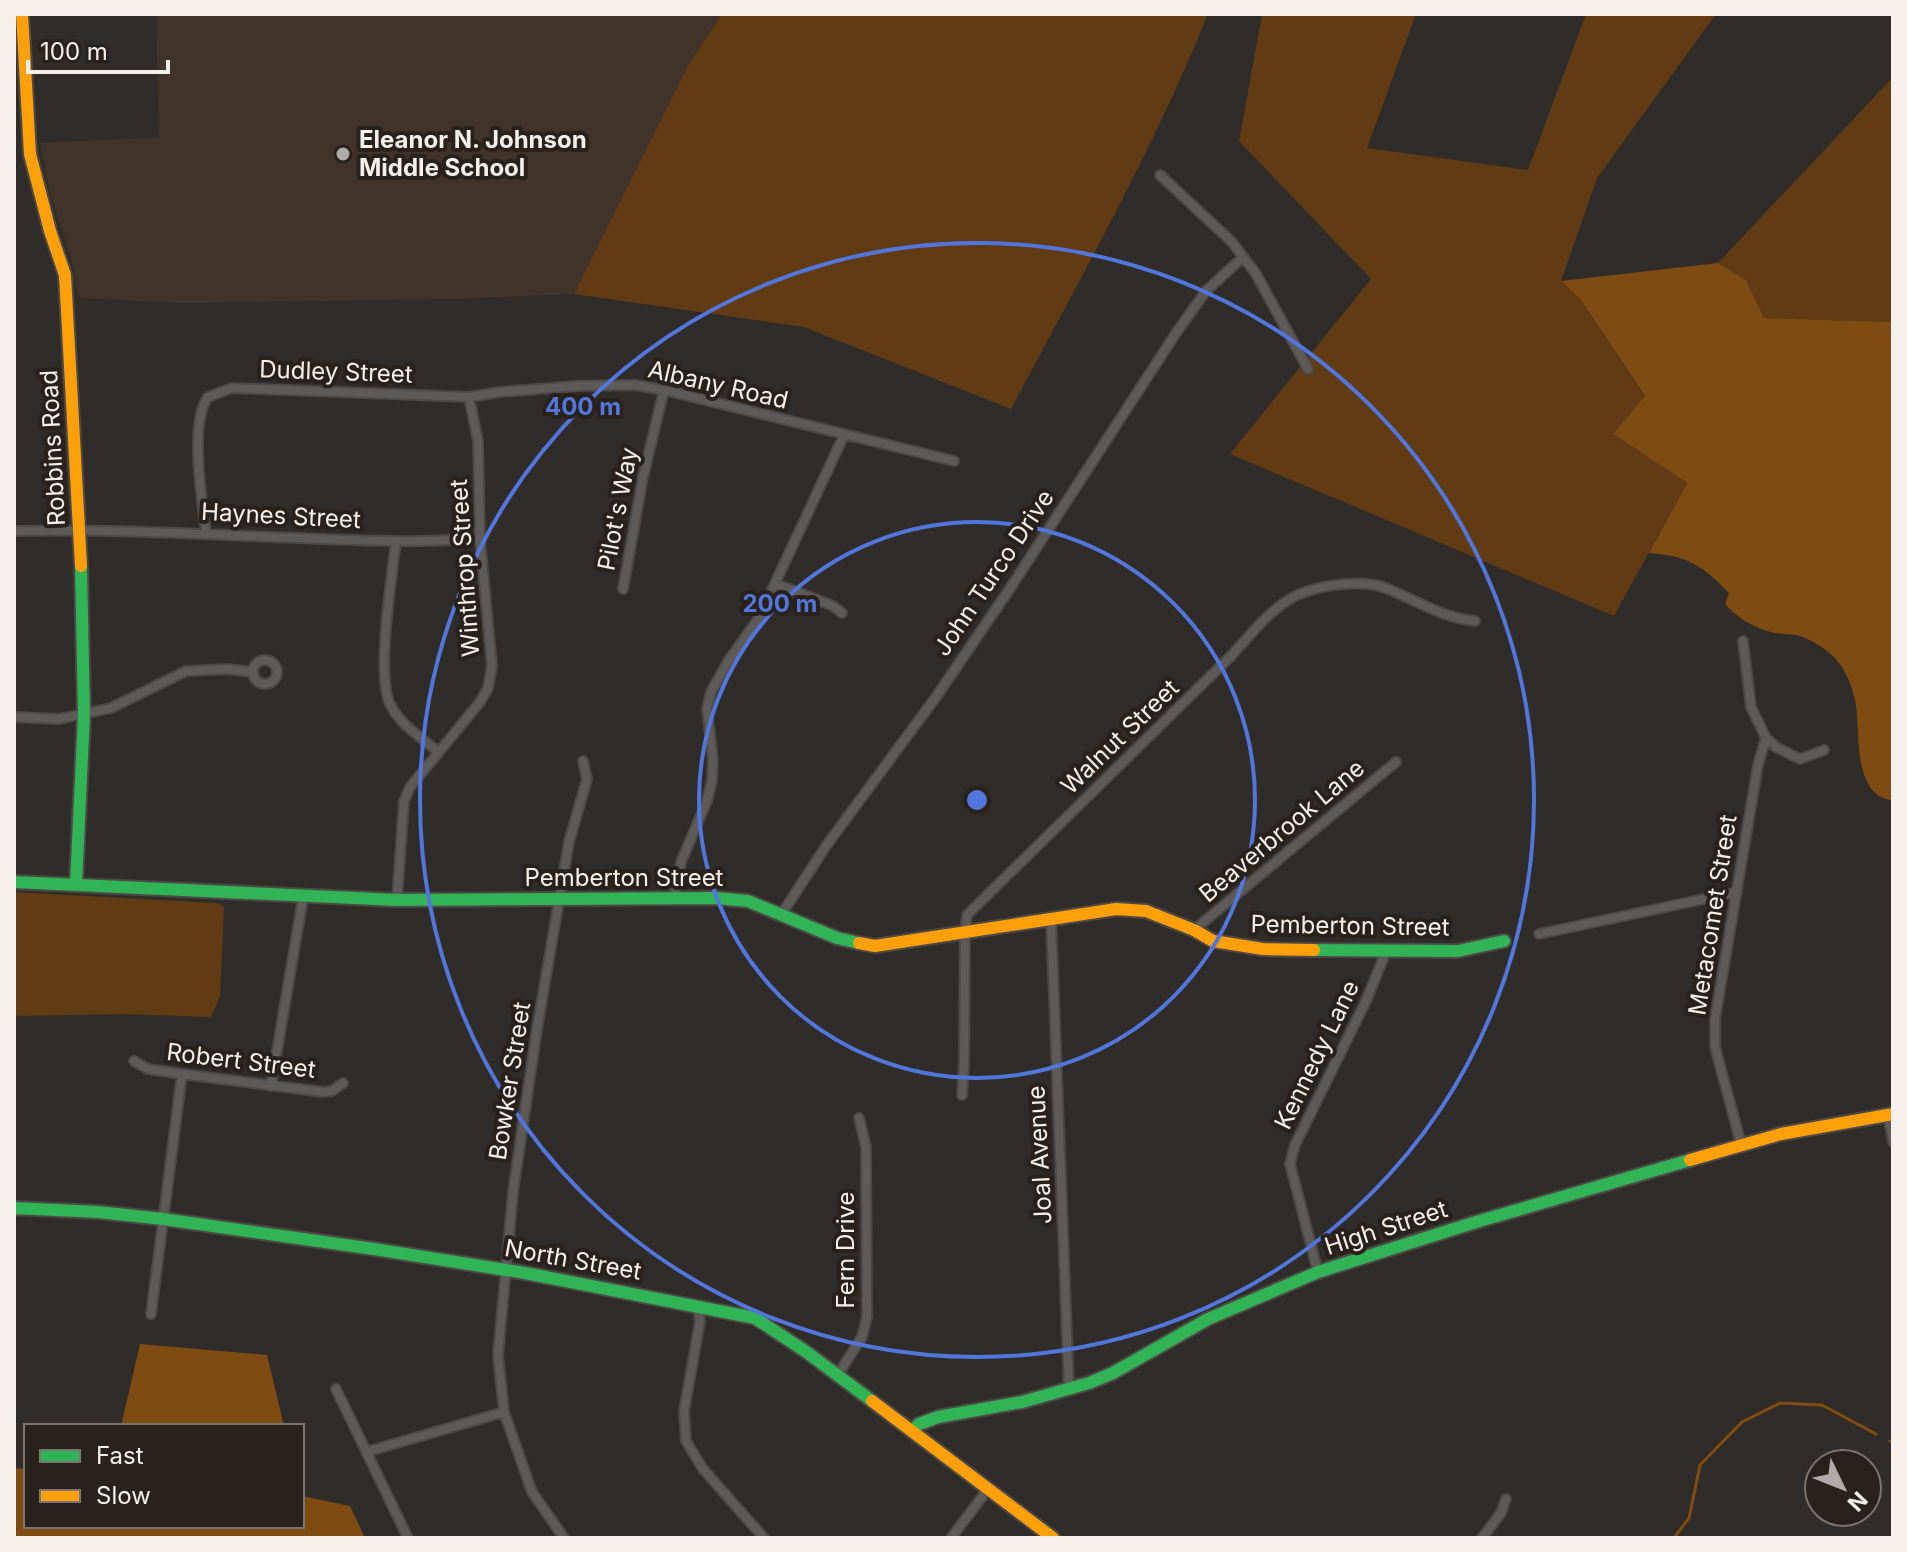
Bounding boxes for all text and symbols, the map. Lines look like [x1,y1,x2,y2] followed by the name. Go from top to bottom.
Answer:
[28,24,168,74] scale bar
[40,37,108,66] text: 100 m
[359,125,587,182] place label: Eleanor N. Johnson Middle School
[334,145,352,163] marker: Eleanor N. Johnson Middle School
[259,354,413,389] street label: Dudley Street
[645,354,791,415] street label: Albany Road
[34,369,71,527] street label: Robbins Road
[545,392,621,421] text: 400 m
[591,445,644,573] street label: Pilot's Way
[444,478,485,658] street label: Winthrop Street
[927,484,1060,661] street label: John Turco Drive
[200,497,362,534] street label: Haynes Street
[742,589,818,618] text: 200 m
[1055,673,1185,800] street label: Walnut Street
[1193,753,1370,908] street label: Beaverbrook Lane
[963,786,991,814] centre of rings
[1682,812,1743,1017] street label: Metacomet Street
[525,863,724,892] street label: Pemberton Street
[1250,909,1450,942] street label: Pemberton Street
[1268,976,1365,1134] street label: Kennedy Lane
[483,1000,536,1162] street label: Bowker Street
[165,1037,317,1084] street label: Robert Street
[1021,1085,1058,1225] street label: Joal Avenue
[831,1191,860,1309] street label: Fern Drive
[1321,1194,1451,1261] street label: High Street
[502,1233,644,1286] street label: North Street
[24,1424,304,1528] legend
[96,1441,144,1470] text: Fast
[1803,1448,1883,1528] north arrow
[96,1481,151,1510] text: Slow
[1842,1487,1873,1517] text: N

